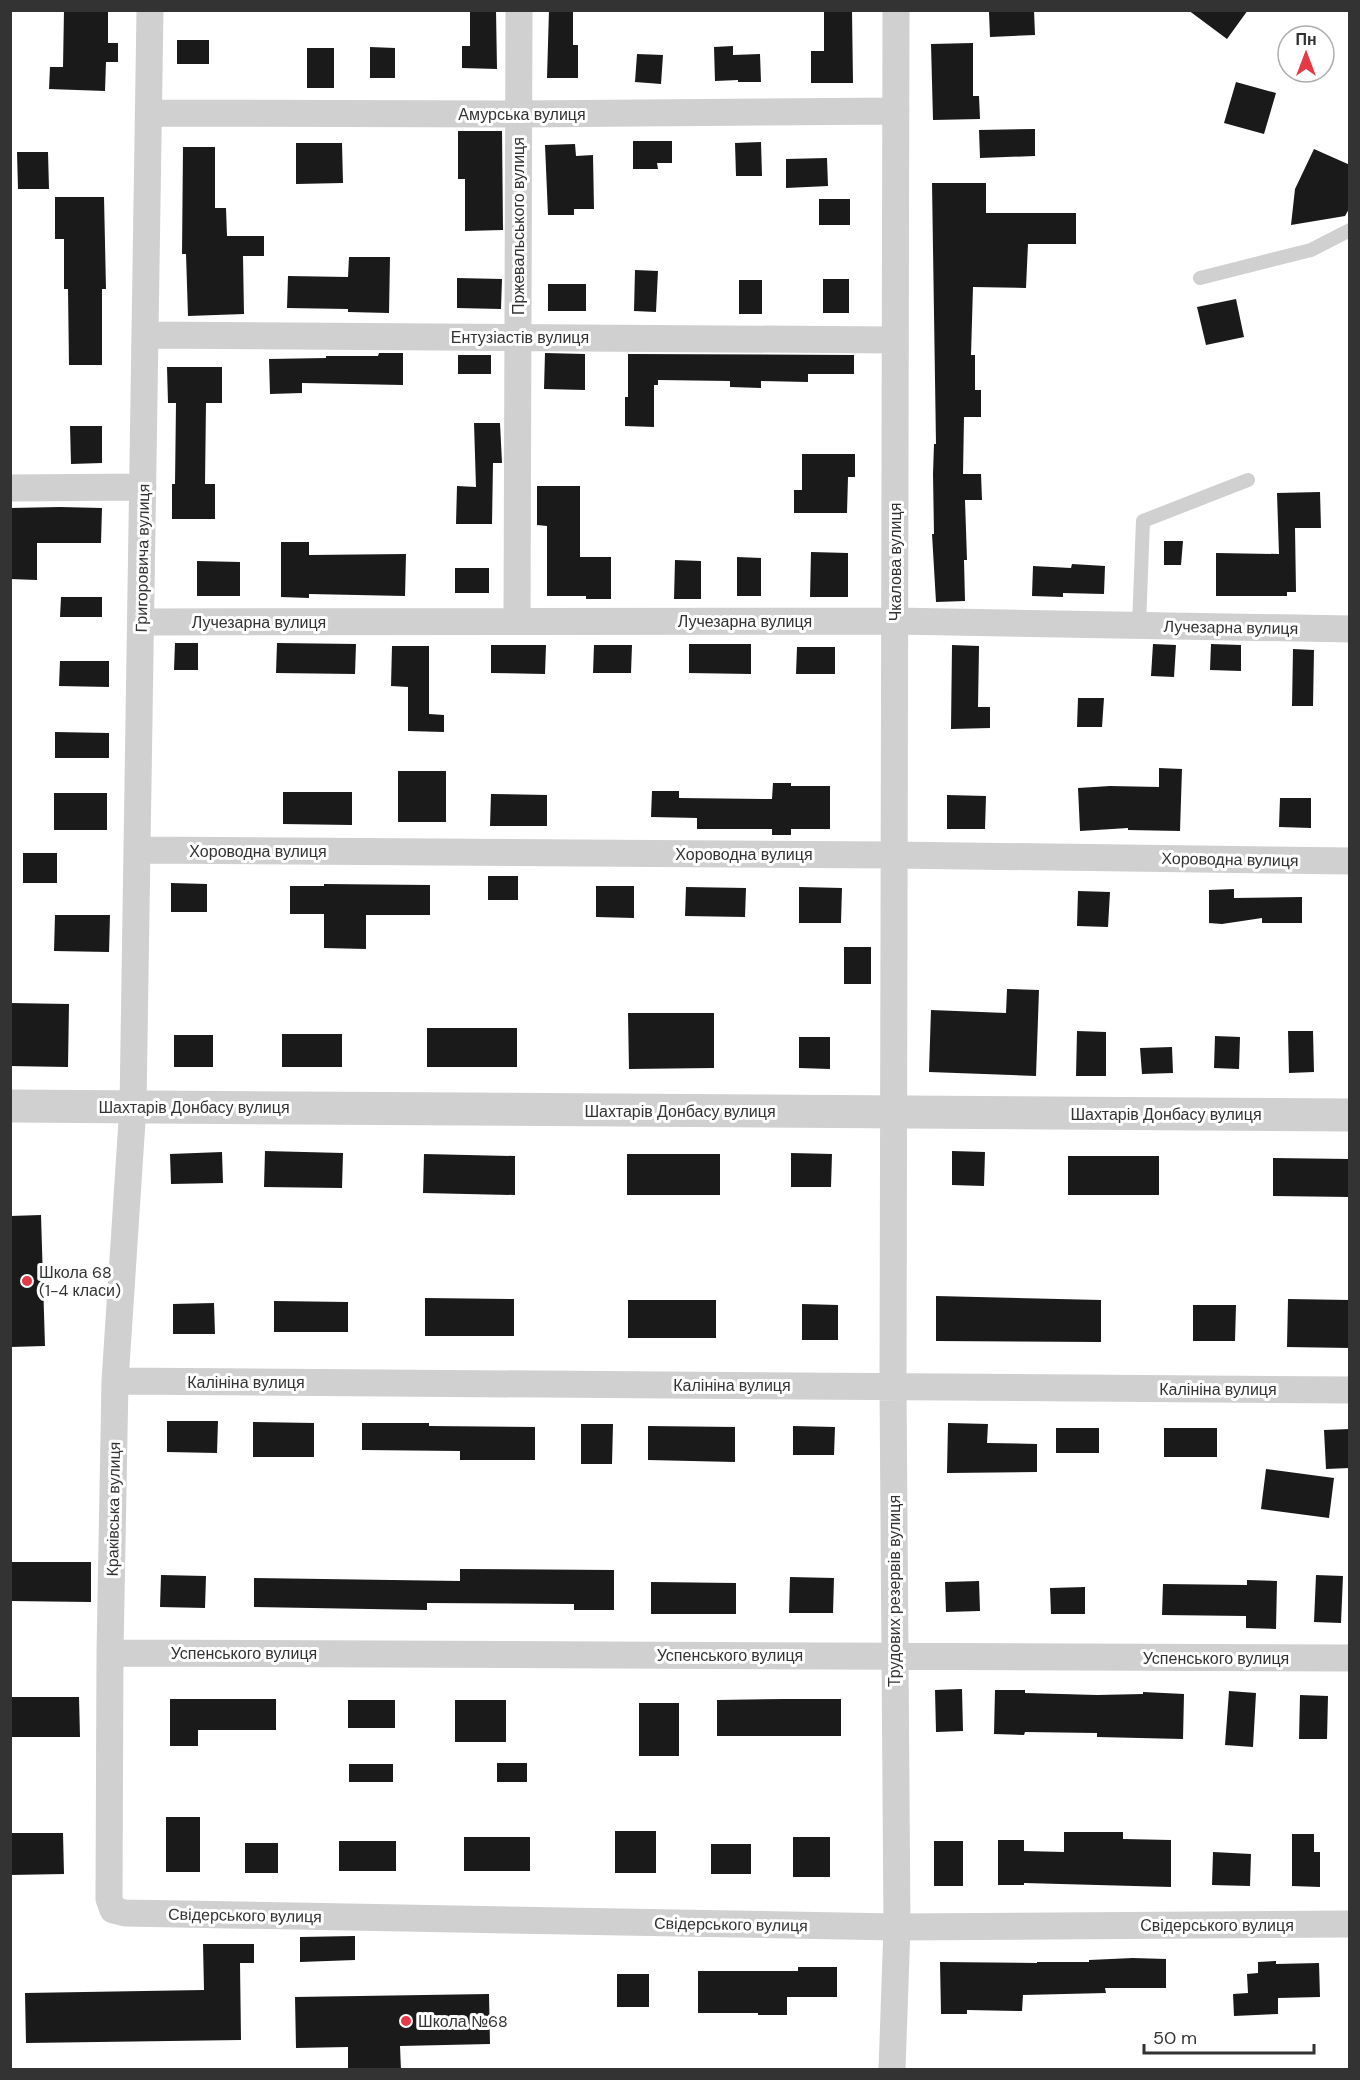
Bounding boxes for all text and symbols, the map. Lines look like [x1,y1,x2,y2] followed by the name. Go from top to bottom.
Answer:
[1276,24,1336,84] north arrow
[1295,29,1317,50] text: Пн
[458,104,586,125] street label: Амурська вулиця
[508,137,529,315] street label: Пржевальського вулиця
[451,327,589,348] street label: Ентузіастів вулиця
[131,484,154,632] street label: Григоровича вулиця
[885,503,906,621] street label: Чкалова вулиця
[678,611,812,632] street label: Лучезарна вулиця
[192,612,326,633] street label: Лучезарна вулиця
[1164,616,1298,639] street label: Лучезарна вулиця
[189,841,327,862] street label: Хороводна вулиця
[675,844,813,865] street label: Хороводна вулиця
[1161,848,1299,871] street label: Хороводна вулиця
[98,1097,290,1118] street label: Шахтарів Донбасу вулиця
[584,1101,776,1122] street label: Шахтарів Донбасу вулиця
[1070,1104,1262,1125] street label: Шахтарів Донбасу вулиця
[39,1262,121,1301] place label: Школа 68 (1-4 класи)
[20,1274,34,1288] marker: Школа 68 (1-4 класи)
[187,1372,305,1393] street label: Калініна вулиця
[673,1375,791,1396] street label: Калініна вулиця
[1159,1379,1277,1400] street label: Калініна вулиця
[102,1441,125,1577] street label: Краківська вулиця
[884,1495,905,1687] street label: Трудових резервів вулиця
[171,1643,317,1664] street label: Успенського вулиця
[657,1645,803,1666] street label: Успенського вулиця
[1143,1648,1289,1669] street label: Успенського вулиця
[168,1904,322,1927] street label: Свідерського вулиця
[654,1913,808,1936] street label: Свідерського вулиця
[1140,1915,1294,1936] street label: Свідерського вулиця
[418,2011,508,2032] place label: Школа №68
[399,2014,413,2028] marker: Школа №68
[1144,2017,1314,2055] scale bar
[1153,2026,1197,2050] text: 50 m

